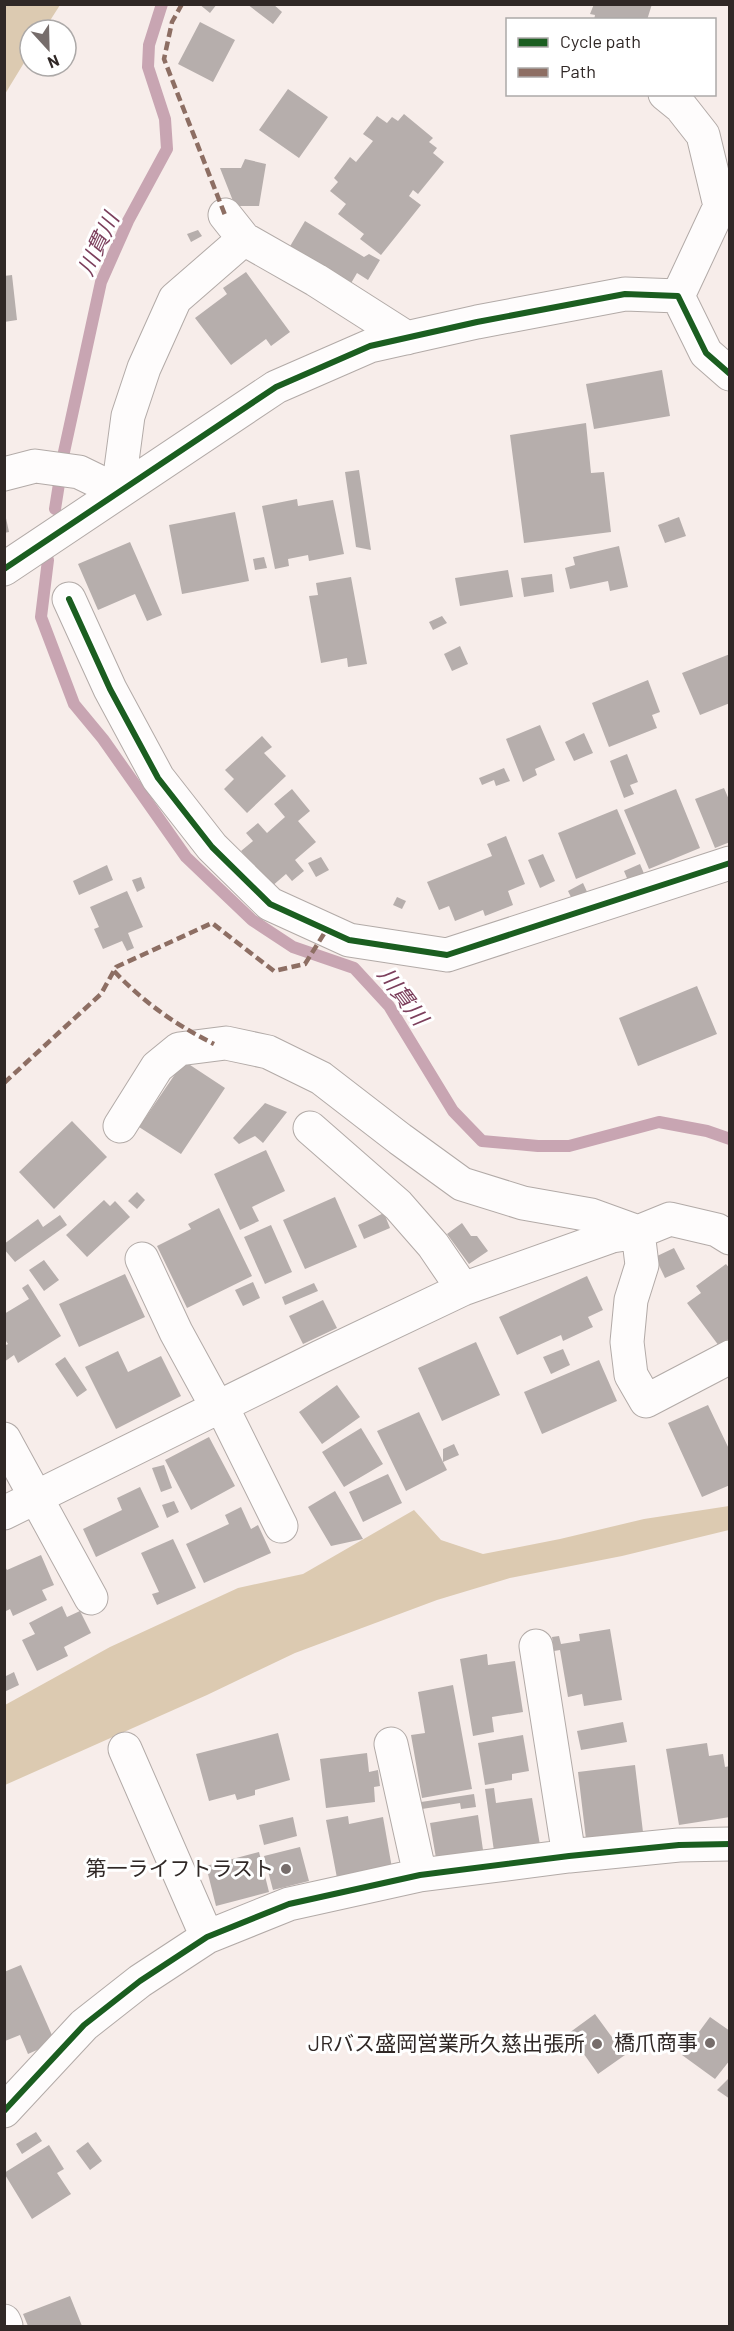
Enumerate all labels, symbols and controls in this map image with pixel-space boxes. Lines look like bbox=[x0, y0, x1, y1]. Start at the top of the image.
north arrow bbox=[18, 18, 78, 78]
legend bbox=[506, 18, 716, 96]
text: Cycle path bbox=[560, 30, 641, 52]
text: N bbox=[45, 52, 62, 73]
text: Path bbox=[560, 60, 596, 82]
water label: 川貫川 bbox=[71, 206, 124, 279]
water label: 川貫川 bbox=[374, 961, 435, 1031]
place label: 第一ライフトラスト bbox=[85, 1855, 274, 1880]
marker: 第一ライフトラスト bbox=[279, 1862, 293, 1876]
place label: 橋爪商事 bbox=[614, 2029, 698, 2054]
place label: JRバス盛岡営業所久慈出張所 bbox=[308, 2030, 585, 2055]
marker: 橋爪商事 bbox=[703, 2036, 717, 2050]
marker: JRバス盛岡営業所久慈出張所 bbox=[590, 2037, 604, 2051]

